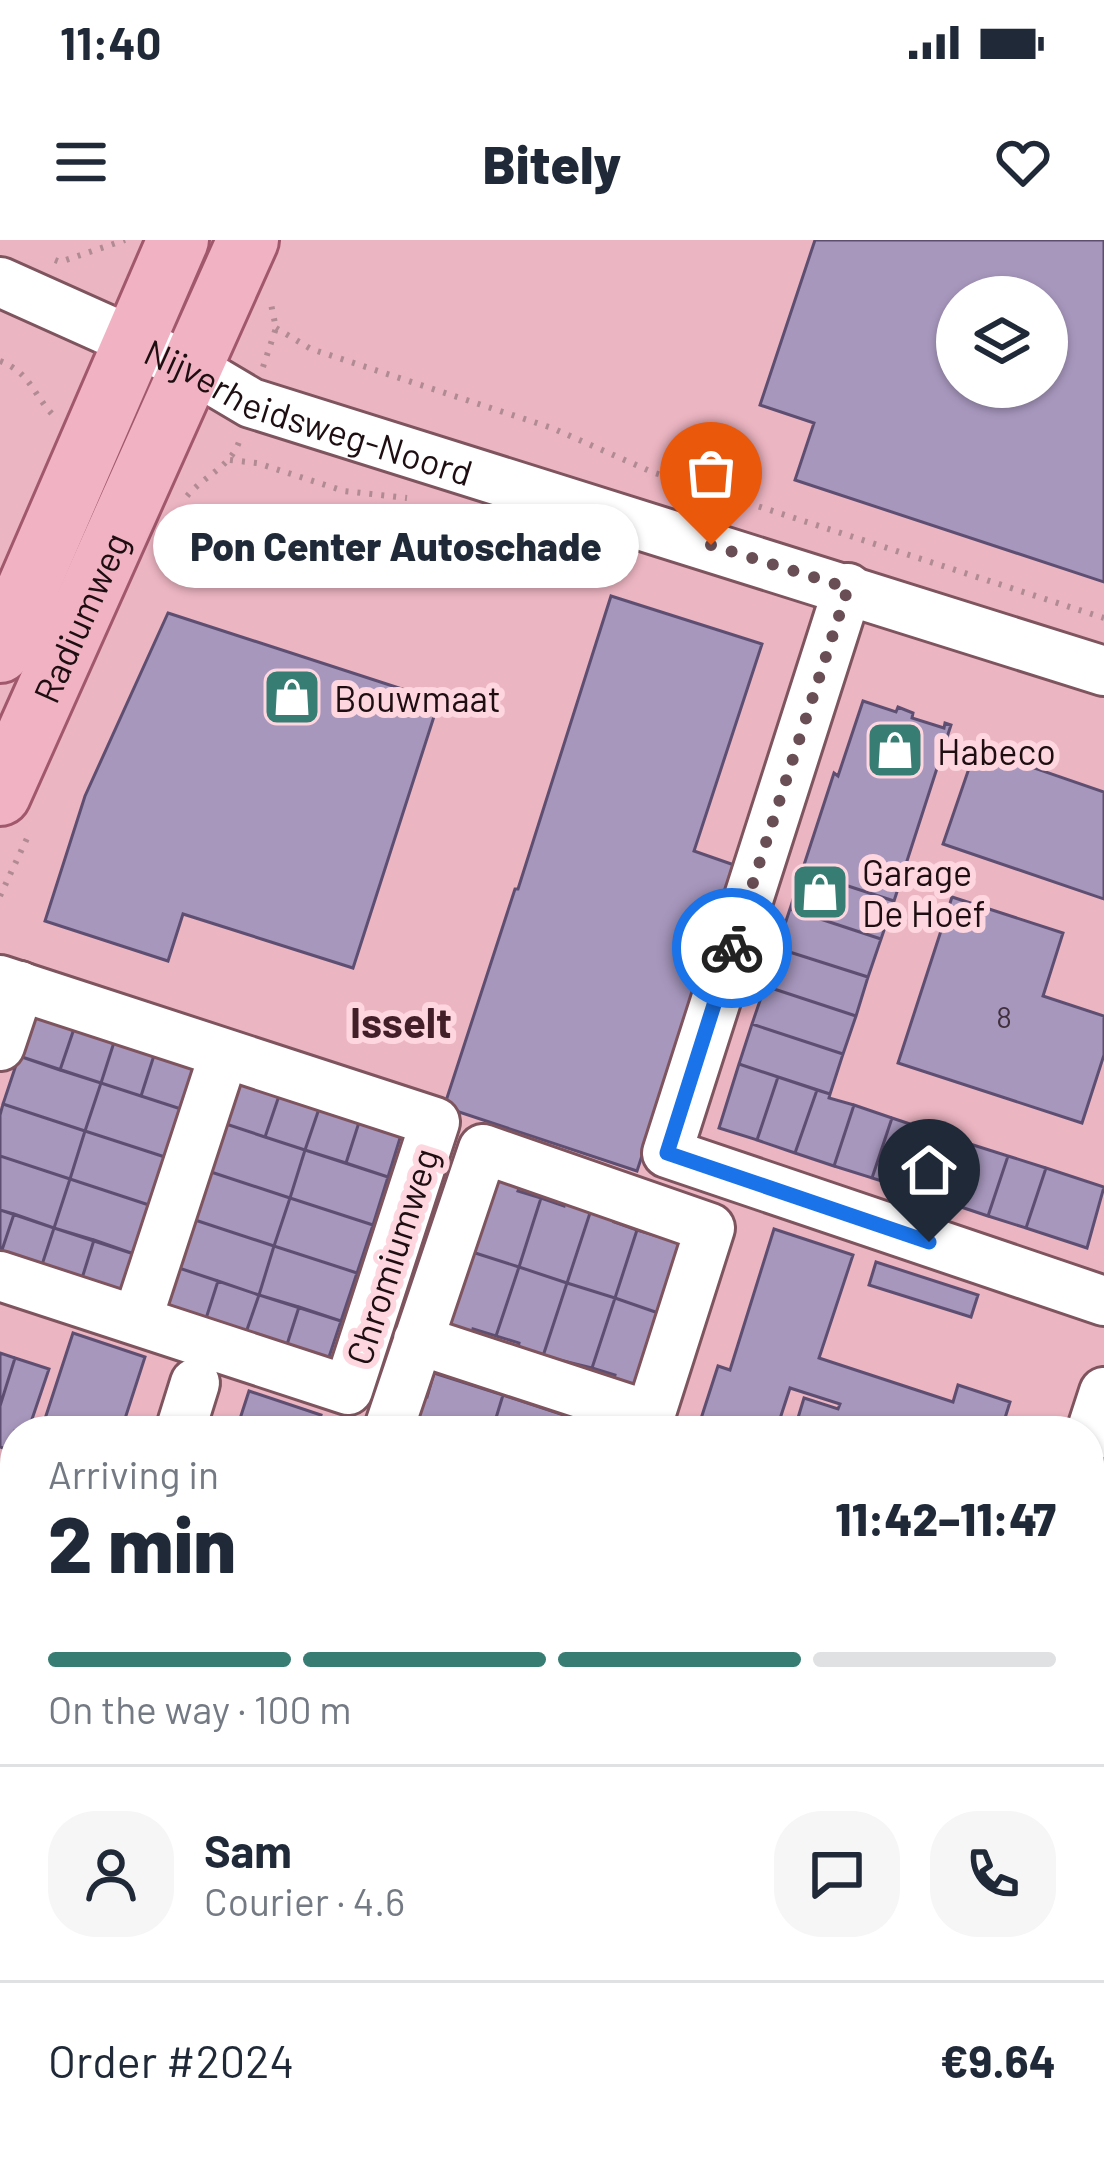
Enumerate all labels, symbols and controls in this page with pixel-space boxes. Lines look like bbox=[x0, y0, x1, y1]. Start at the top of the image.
text: 11:40 bbox=[60, 15, 161, 69]
icon: menu bbox=[48, 129, 114, 195]
icon: heart bbox=[990, 129, 1056, 195]
text: Bitely bbox=[483, 130, 621, 195]
map controls bbox=[936, 276, 1068, 408]
button: layers bbox=[936, 276, 1068, 408]
street label: Nijverheidsweg-Noord bbox=[139, 328, 478, 493]
pin bbox=[660, 422, 762, 545]
icon: bag bbox=[678, 440, 744, 506]
callout: Pon Center Autoschade bbox=[153, 503, 639, 587]
text: Pon Center Autoschade bbox=[190, 522, 602, 569]
street label: Radiumweg bbox=[23, 525, 136, 709]
shop icon: Bouwmaat bbox=[261, 666, 323, 728]
place label: Bouwmaat bbox=[334, 676, 501, 719]
shop icon: Habeco bbox=[864, 719, 926, 781]
place label: Habeco bbox=[937, 729, 1056, 772]
place label: Garage De Hoef bbox=[862, 850, 986, 934]
shop icon: Garage De Hoef bbox=[789, 861, 851, 923]
courier bbox=[672, 888, 792, 1008]
icon: bike bbox=[699, 915, 765, 981]
district label: Isselt bbox=[350, 996, 452, 1046]
house number: 8 bbox=[996, 998, 1012, 1034]
pin bbox=[878, 1119, 980, 1242]
icon: home bbox=[896, 1137, 962, 1203]
street label: Chromiumweg bbox=[336, 1142, 446, 1370]
text: Arriving in bbox=[48, 1450, 219, 1497]
text: 11:42–11:47 bbox=[835, 1491, 1056, 1545]
text: 2 min bbox=[48, 1495, 236, 1589]
text: On the way · 100 m bbox=[48, 1685, 352, 1732]
button: person bbox=[48, 1811, 174, 1937]
button: chat bbox=[774, 1811, 900, 1937]
button: phone bbox=[930, 1811, 1056, 1937]
text: Sam bbox=[204, 1823, 292, 1877]
text: Courier · 4.6 bbox=[204, 1877, 405, 1924]
text: Order #2024 bbox=[48, 2033, 294, 2087]
text: €9.64 bbox=[940, 2033, 1056, 2087]

